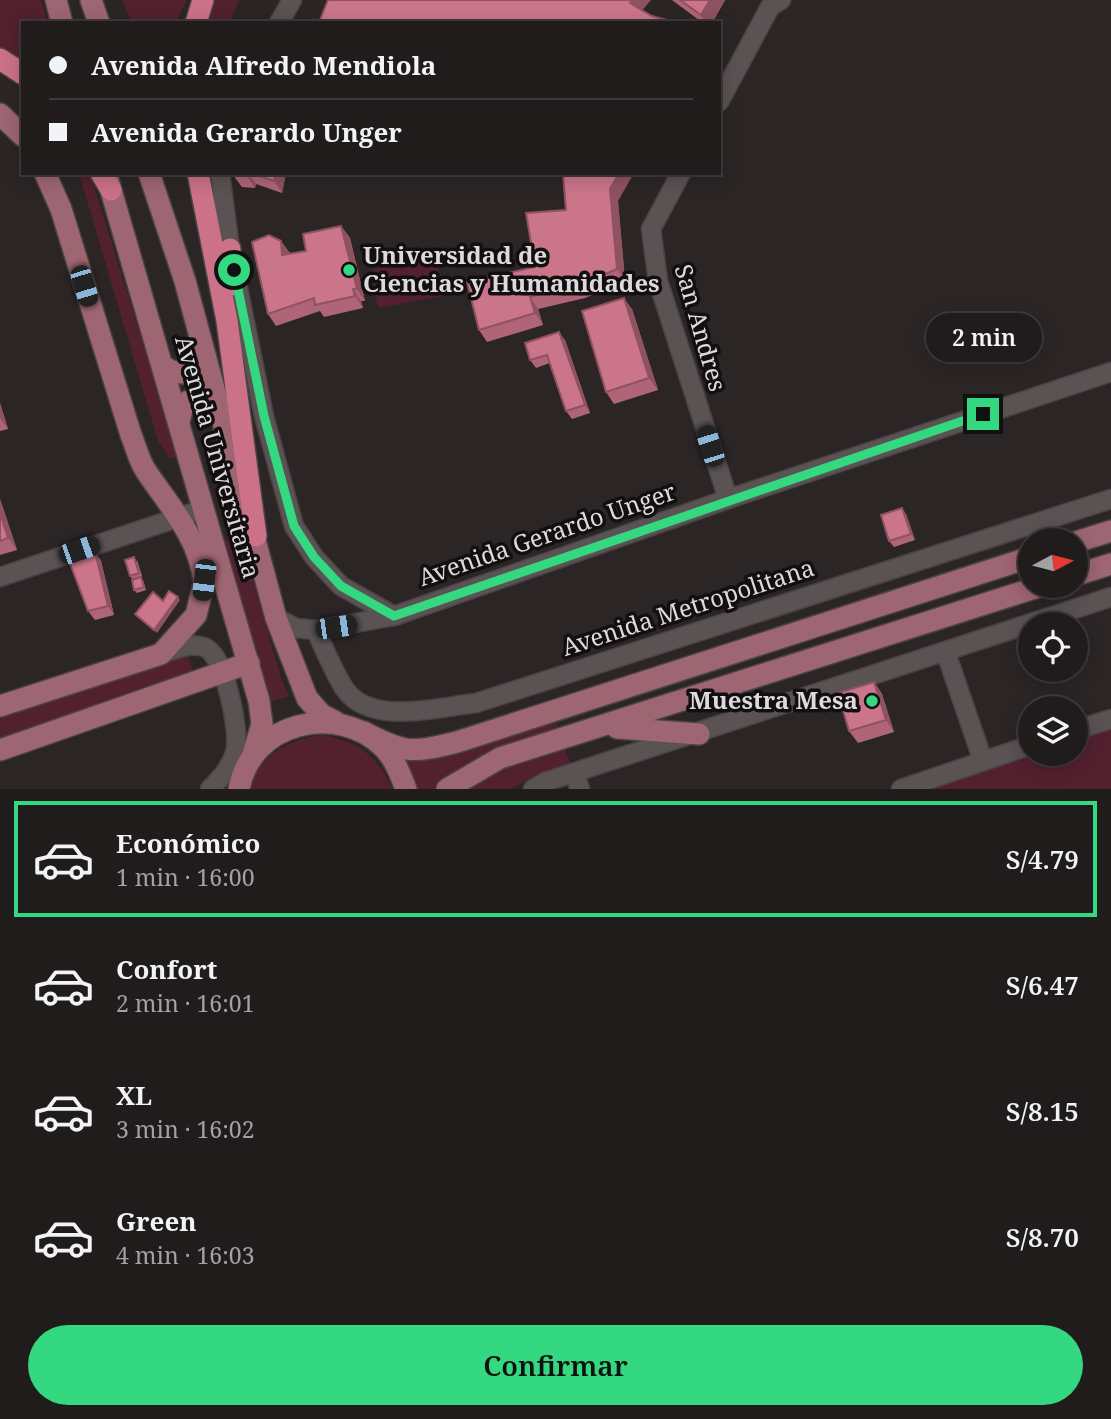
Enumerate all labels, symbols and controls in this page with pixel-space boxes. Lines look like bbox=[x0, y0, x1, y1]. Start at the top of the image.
text: Avenida Alfredo Mendiola bbox=[91, 47, 436, 83]
text: Avenida Gerardo Unger bbox=[91, 114, 402, 150]
place label: Universidad de Ciencias y Humanidades bbox=[363, 238, 660, 299]
route start bbox=[218, 254, 250, 286]
street label: San Andres bbox=[668, 260, 735, 395]
marker: Universidad de Ciencias y Humanidades bbox=[341, 262, 357, 278]
car bbox=[68, 263, 101, 309]
callout: 2 min bbox=[925, 312, 1041, 362]
text: 2 min bbox=[952, 321, 1016, 353]
street label: Avenida Universitaria bbox=[168, 331, 269, 582]
route end bbox=[967, 398, 999, 430]
car bbox=[694, 423, 727, 469]
street label: Avenida Gerardo Unger bbox=[413, 474, 680, 593]
north arrow bbox=[1018, 528, 1088, 598]
map controls bbox=[1018, 528, 1088, 766]
car bbox=[56, 533, 103, 567]
street label: Avenida Metropolitana bbox=[557, 550, 818, 663]
car bbox=[192, 558, 217, 602]
button: locate bbox=[1018, 612, 1088, 682]
car bbox=[314, 614, 359, 640]
place label: Muestra Mesa bbox=[689, 683, 858, 716]
marker: Muestra Mesa bbox=[864, 693, 880, 709]
button: layers bbox=[1018, 696, 1088, 766]
text: Económico bbox=[116, 825, 260, 861]
icon: car bbox=[32, 828, 95, 891]
text: S/4.79 bbox=[1006, 841, 1079, 877]
text: 1 min · 16:00 bbox=[116, 861, 254, 893]
text: Confort bbox=[116, 951, 217, 987]
icon: car bbox=[32, 954, 95, 1017]
text: S/6.47 bbox=[1006, 967, 1079, 1003]
text: 2 min · 16:01 bbox=[116, 987, 254, 1019]
text: XL bbox=[116, 1077, 152, 1113]
icon: car bbox=[32, 1080, 95, 1143]
text: S/8.15 bbox=[1006, 1093, 1079, 1129]
text: 3 min · 16:02 bbox=[116, 1113, 254, 1145]
text: Green bbox=[116, 1203, 197, 1239]
icon: car bbox=[32, 1206, 95, 1269]
text: S/8.70 bbox=[1006, 1219, 1079, 1255]
text: 4 min · 16:03 bbox=[116, 1239, 254, 1271]
button: Confirmar bbox=[28, 1325, 1083, 1405]

